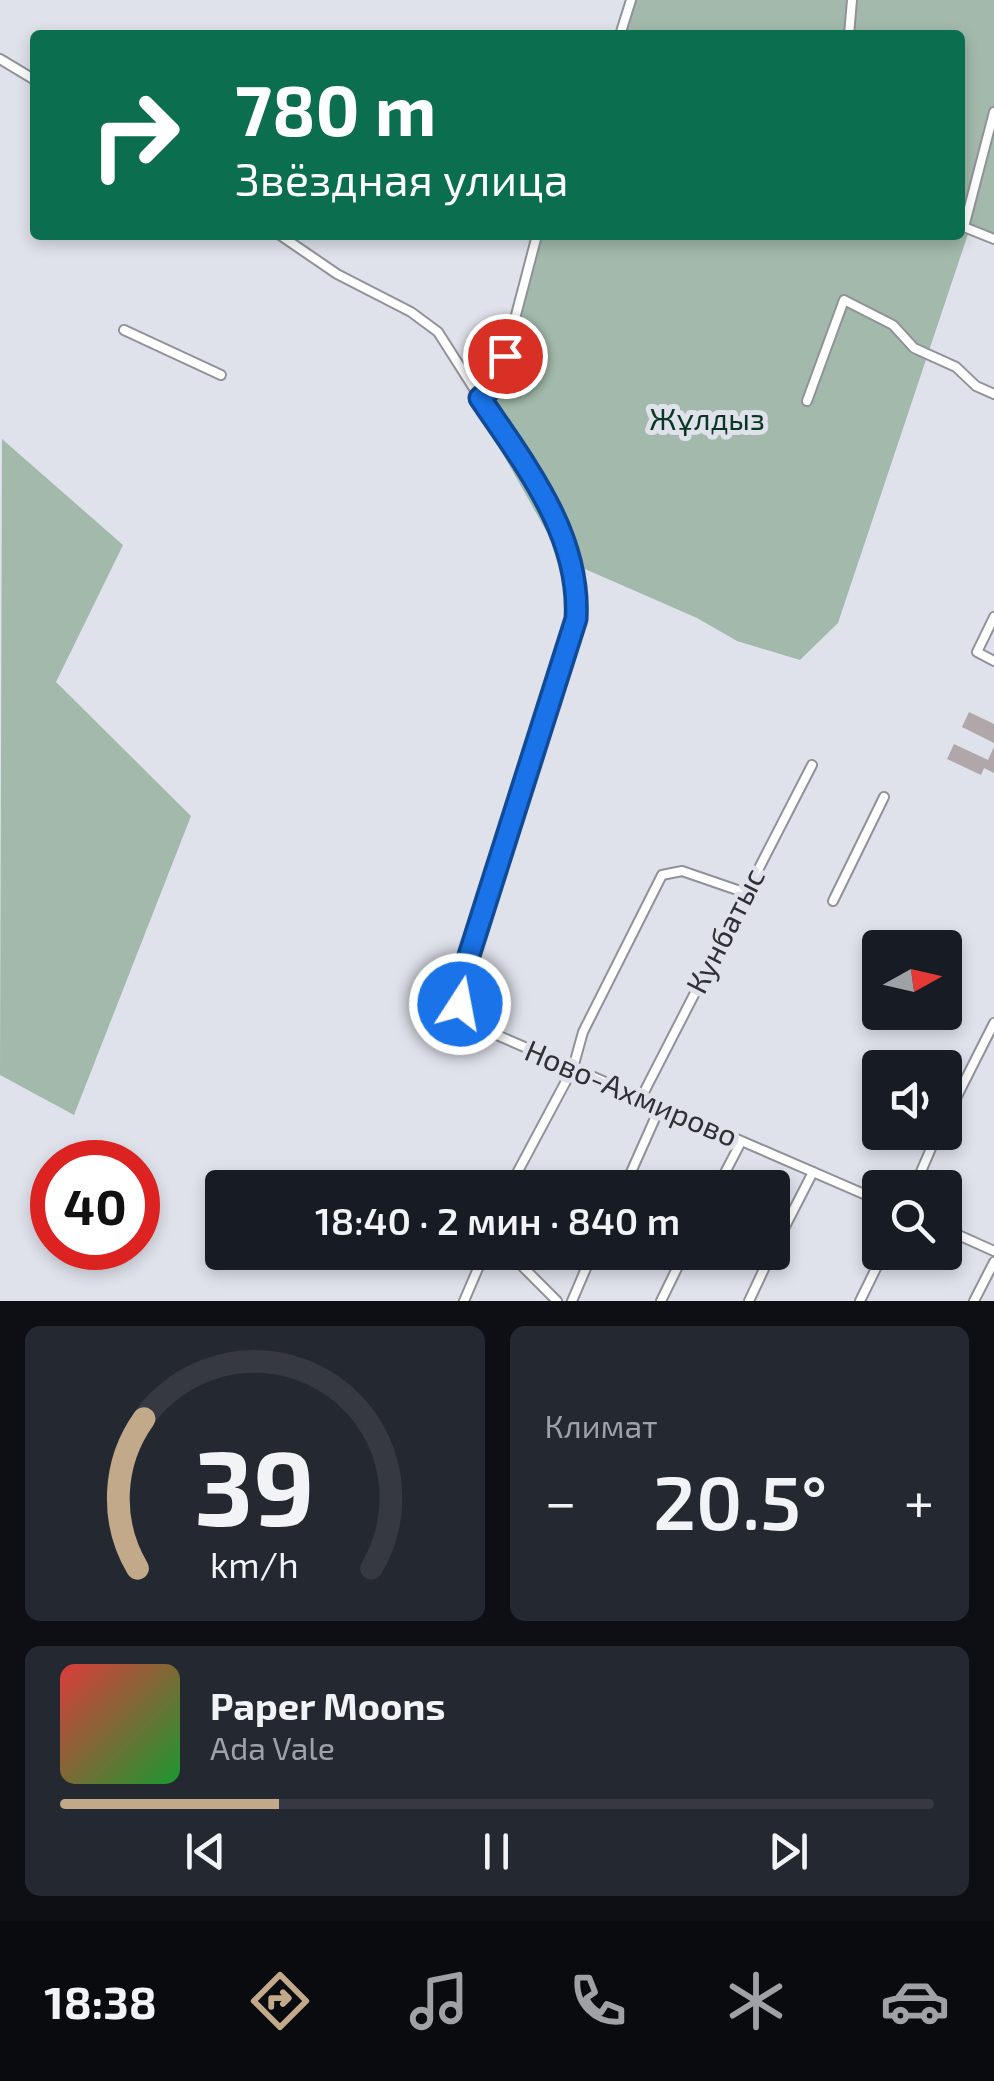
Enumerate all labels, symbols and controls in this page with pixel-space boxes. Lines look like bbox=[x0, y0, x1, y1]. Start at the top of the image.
text: 780 m bbox=[235, 66, 437, 150]
icon: right bbox=[70, 70, 200, 200]
text: Звёздная улица bbox=[235, 151, 569, 205]
pin bbox=[463, 314, 548, 399]
icon: arrive bbox=[478, 329, 533, 384]
park label: Жұлдыз bbox=[649, 400, 765, 436]
street label: Кунбатыс bbox=[677, 861, 772, 999]
north arrow bbox=[862, 930, 962, 1030]
map controls bbox=[862, 930, 962, 1270]
position arrow bbox=[408, 952, 512, 1056]
street label: Ново-Ахмирово bbox=[520, 1031, 743, 1153]
button: sound bbox=[862, 1050, 962, 1150]
speed limit sign: 40 bbox=[30, 1140, 160, 1270]
button: search bbox=[862, 1170, 962, 1270]
text: 18:40 · 2 мин · 840 m bbox=[315, 1197, 680, 1243]
text: Климат bbox=[545, 1406, 658, 1444]
text: 39 bbox=[195, 1422, 315, 1547]
text: 20.5° bbox=[653, 1455, 827, 1545]
text: − bbox=[545, 1467, 577, 1533]
text: + bbox=[904, 1467, 934, 1533]
text: km/h bbox=[210, 1542, 299, 1585]
text: Paper Moons bbox=[210, 1682, 446, 1728]
text: Ada Vale bbox=[210, 1728, 335, 1766]
icon: previous bbox=[178, 1824, 233, 1879]
icon: pause bbox=[469, 1824, 524, 1879]
icon: next bbox=[761, 1824, 816, 1879]
icon: directions bbox=[245, 1966, 315, 2036]
icon: music bbox=[404, 1966, 474, 2036]
icon: phone bbox=[563, 1966, 633, 2036]
icon: climate bbox=[721, 1966, 791, 2036]
icon: car bbox=[880, 1966, 950, 2036]
text: 18:38 bbox=[44, 1974, 157, 2028]

